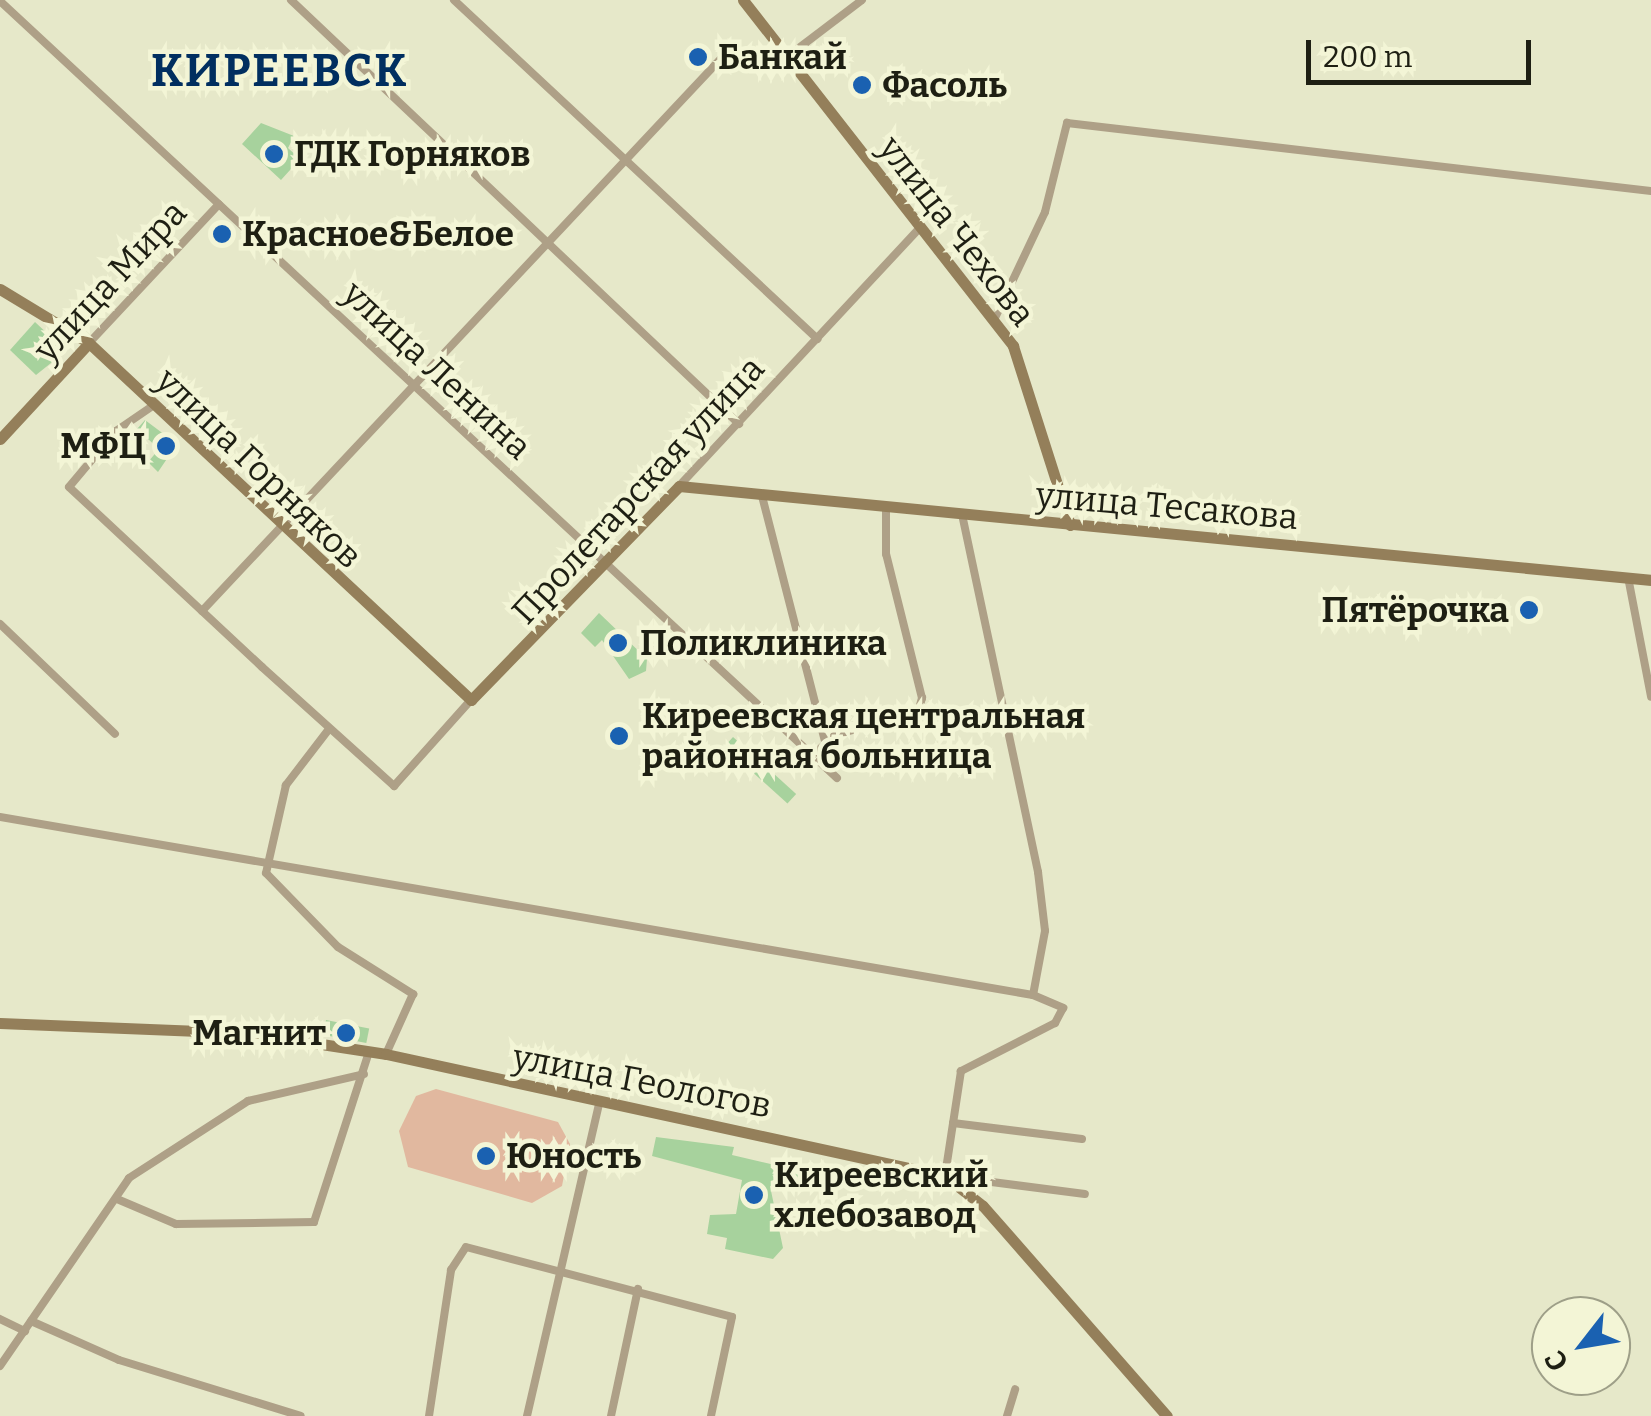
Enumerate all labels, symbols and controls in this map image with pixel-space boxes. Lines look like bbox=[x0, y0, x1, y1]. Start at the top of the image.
scale bar bbox=[1311, 20, 1536, 82]
place label: Банкай bbox=[718, 36, 847, 78]
text: 200 m bbox=[1323, 39, 1412, 75]
district label: КИРЕЕВСК bbox=[151, 45, 409, 99]
marker: Банкай bbox=[687, 46, 709, 68]
place label: Фасоль bbox=[882, 64, 1007, 106]
marker: Фасоль bbox=[851, 74, 873, 96]
street label: улица Чехова bbox=[870, 128, 1044, 334]
place label: ГДК Горняков bbox=[294, 133, 531, 175]
marker: ГДК Горняков bbox=[263, 143, 285, 165]
street label: улица Мира bbox=[25, 192, 195, 370]
place label: Красное&Белое bbox=[242, 213, 514, 255]
marker: Красное&Белое bbox=[211, 223, 233, 245]
street label: улица Ленина bbox=[334, 272, 540, 468]
street label: Пролетарская улица bbox=[503, 348, 773, 632]
street label: улица Горняков bbox=[147, 359, 371, 577]
place label: МФЦ bbox=[60, 425, 146, 467]
marker: МФЦ bbox=[155, 435, 177, 457]
street label: улица Тесакова bbox=[1034, 474, 1300, 538]
place label: Пятёрочка bbox=[1322, 589, 1509, 631]
marker: Пятёрочка bbox=[1518, 599, 1540, 621]
place label: Поликлиника bbox=[640, 622, 887, 664]
marker: Поликлиника bbox=[605, 630, 631, 656]
place label: Киреевская центральная районная больница bbox=[642, 695, 1085, 777]
marker: Киреевская центральная районная больница bbox=[606, 723, 632, 749]
place label: Магнит bbox=[193, 1012, 326, 1054]
marker: Магнит bbox=[335, 1022, 357, 1044]
street label: улица Геологов bbox=[509, 1035, 775, 1127]
place label: Юность bbox=[506, 1135, 641, 1177]
marker: Юность bbox=[475, 1145, 497, 1167]
place label: Киреевский хлебозавод bbox=[774, 1154, 988, 1236]
marker: Киреевский хлебозавод bbox=[743, 1184, 765, 1206]
north arrow bbox=[1531, 1296, 1631, 1396]
text: С bbox=[1538, 1345, 1575, 1377]

